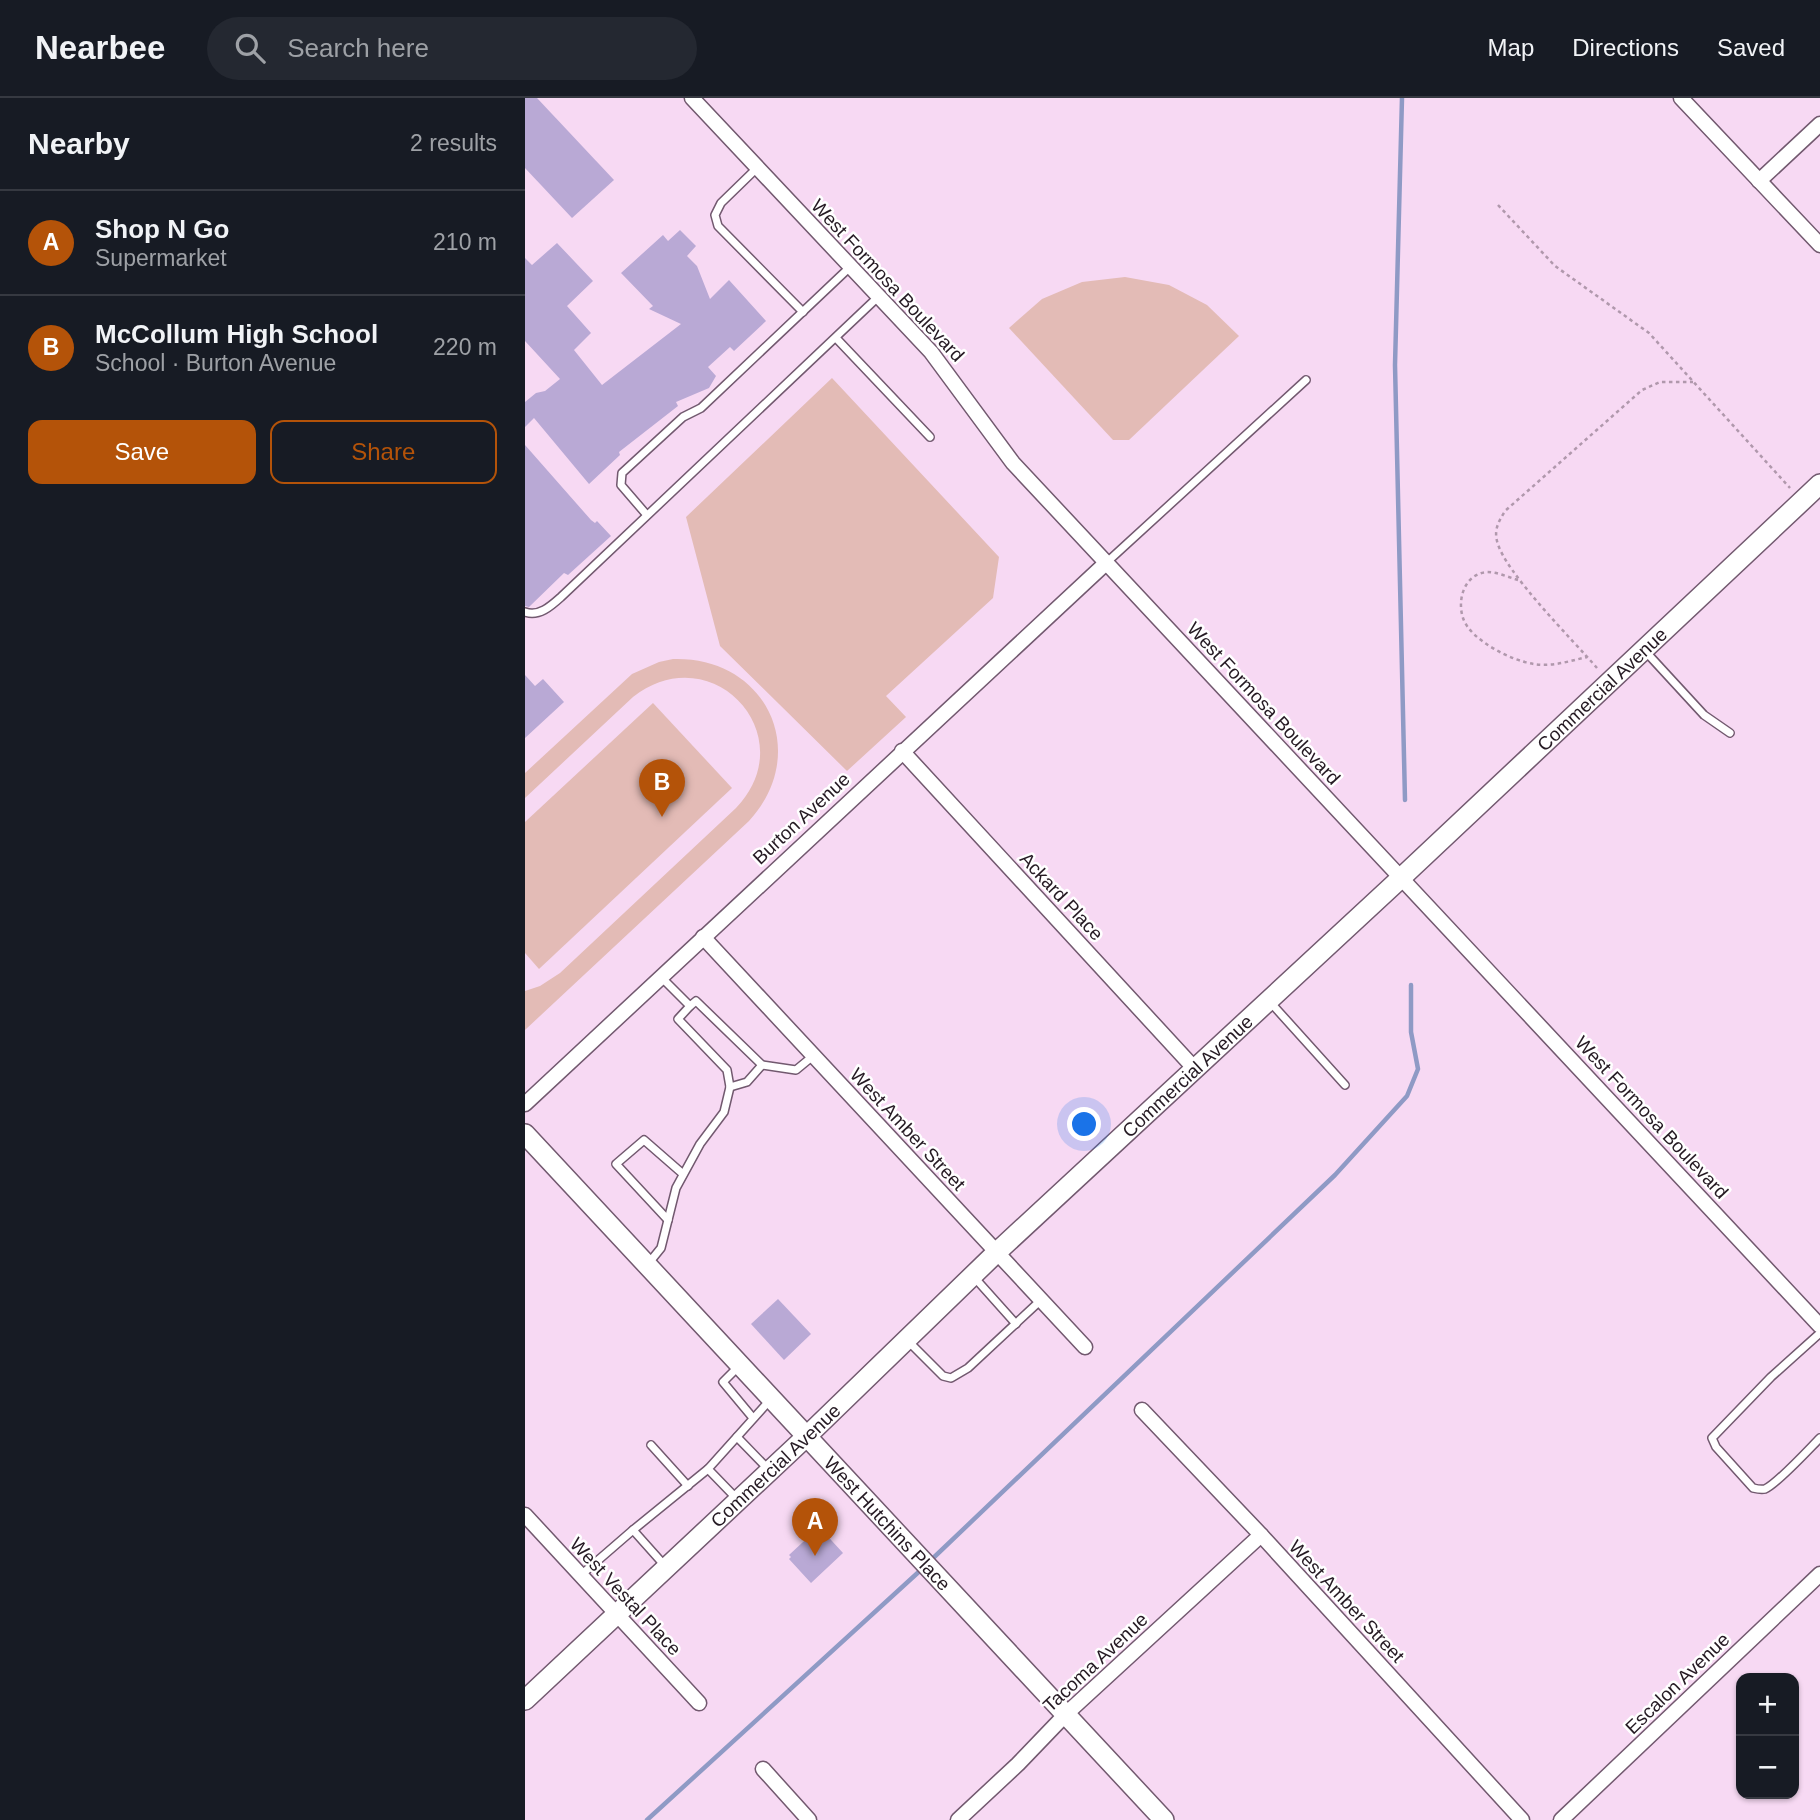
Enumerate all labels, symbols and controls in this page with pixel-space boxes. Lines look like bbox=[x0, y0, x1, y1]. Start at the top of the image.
search box bbox=[207, 17, 697, 80]
text: Nearbee bbox=[35, 29, 165, 66]
icon: search bbox=[231, 29, 269, 67]
text: Search here bbox=[287, 33, 429, 63]
text: Map bbox=[1488, 34, 1534, 61]
text: Directions bbox=[1572, 34, 1679, 61]
text: Saved bbox=[1717, 34, 1785, 61]
text: Nearby bbox=[28, 127, 130, 160]
text: 2 results bbox=[410, 130, 497, 156]
street label: West Formosa Boulevard bbox=[807, 195, 968, 366]
text: Shop N Go bbox=[95, 214, 229, 244]
text: A bbox=[43, 229, 59, 255]
text: 210 m bbox=[433, 229, 497, 255]
text: Supermarket bbox=[95, 245, 227, 271]
text: McCollum High School bbox=[95, 319, 378, 349]
text: B bbox=[43, 334, 59, 360]
text: 220 m bbox=[433, 334, 497, 360]
text: School · Burton Avenue bbox=[95, 350, 336, 376]
button: Save bbox=[28, 420, 256, 484]
button: Share bbox=[270, 420, 497, 484]
street label: West Formosa Boulevard bbox=[1183, 618, 1344, 789]
street label: Commercial Avenue bbox=[1533, 624, 1671, 755]
pin: B bbox=[639, 759, 685, 817]
street label: Burton Avenue bbox=[749, 768, 854, 868]
street label: Ackard Place bbox=[1016, 848, 1107, 944]
street label: Commercial Avenue bbox=[1118, 1011, 1257, 1142]
street label: West Formosa Boulevard bbox=[1571, 1032, 1732, 1203]
street label: West Amber Street bbox=[846, 1064, 970, 1195]
your location bbox=[1067, 1107, 1101, 1141]
street label: Commercial Avenue bbox=[705, 1399, 845, 1533]
street label: West Hutchins Place bbox=[820, 1452, 955, 1595]
pin: A bbox=[792, 1498, 838, 1556]
street label: West Vestal Place bbox=[566, 1533, 685, 1659]
street label: West Amber Street bbox=[1285, 1536, 1409, 1667]
street label: Tacoma Avenue bbox=[1039, 1609, 1152, 1716]
street label: Escalon Avenue bbox=[1621, 1629, 1734, 1738]
map controls bbox=[1736, 1673, 1799, 1799]
button: + bbox=[1736, 1673, 1799, 1736]
button: − bbox=[1736, 1736, 1799, 1799]

